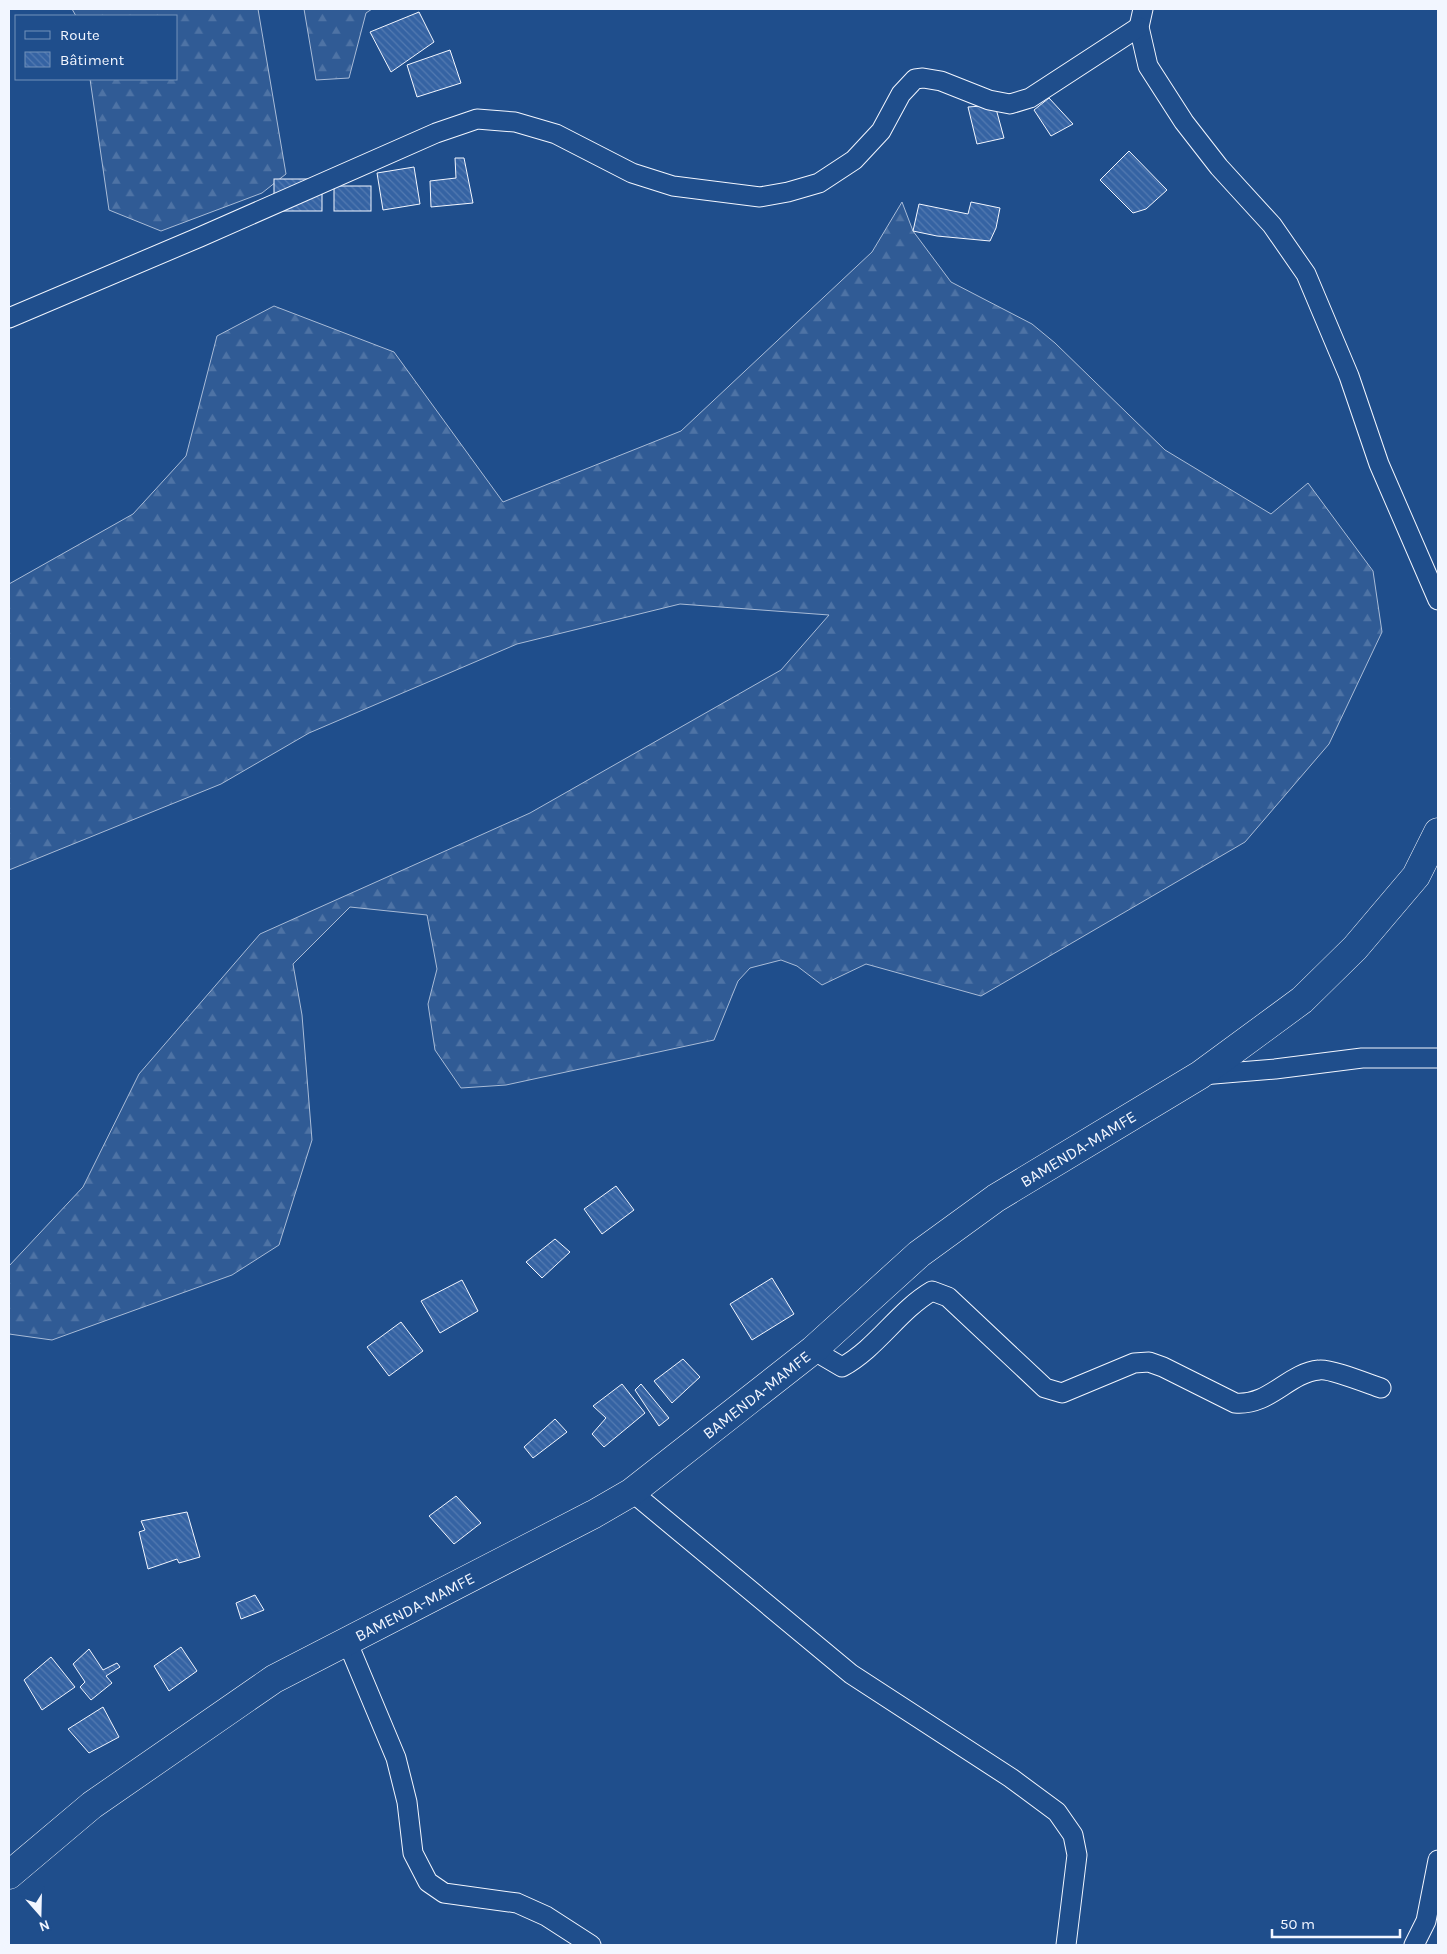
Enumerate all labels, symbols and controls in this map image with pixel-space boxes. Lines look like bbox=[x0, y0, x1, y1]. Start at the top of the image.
legend bbox=[15, 15, 178, 80]
text: Route bbox=[60, 26, 100, 44]
text: Bâtiment bbox=[60, 51, 124, 69]
street label: BAMENDA-MAMFE bbox=[1017, 1106, 1139, 1191]
street label: BAMENDA-MAMFE bbox=[699, 1346, 814, 1443]
street label: BAMENDA-MAMFE bbox=[352, 1568, 477, 1645]
north arrow bbox=[15, 1889, 65, 1939]
scale bar bbox=[1272, 1906, 1400, 1938]
text: 50 m bbox=[1280, 1915, 1315, 1933]
text: N bbox=[37, 1916, 52, 1935]

